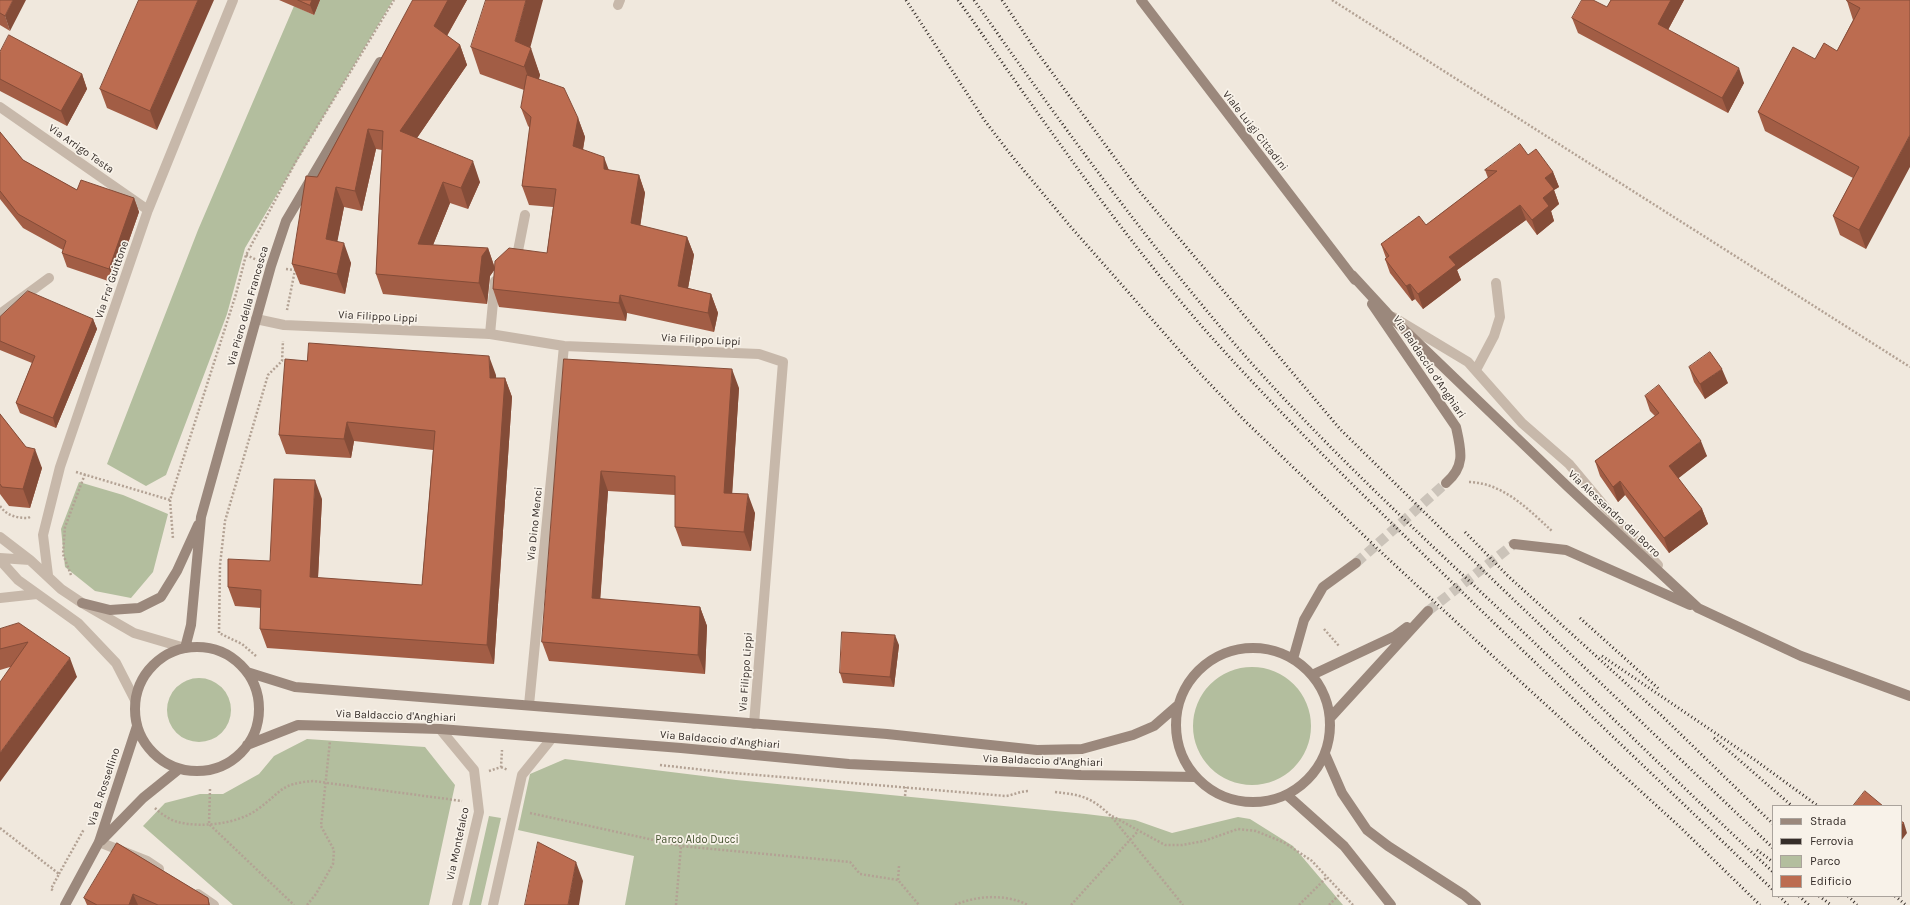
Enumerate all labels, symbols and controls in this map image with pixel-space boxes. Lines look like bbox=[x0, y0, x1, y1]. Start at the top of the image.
street label: Viale Luigi Cittadini bbox=[1220, 88, 1290, 174]
street label: Via Arrigo Testa bbox=[46, 122, 116, 176]
street label: Via Fra' Guittone bbox=[92, 239, 132, 321]
street label: Via Piero della Francesca bbox=[225, 245, 271, 367]
street label: Via Filippo Lippi bbox=[338, 308, 418, 326]
street label: Via Baldaccio d'Anghiari bbox=[1390, 313, 1468, 421]
street label: Via Filippo Lippi bbox=[661, 331, 741, 349]
street label: Via Alessandro dal Borro bbox=[1565, 468, 1663, 560]
street label: Via Dino Menci bbox=[525, 486, 545, 562]
street label: Via Filippo Lippi bbox=[737, 632, 755, 712]
street label: Via Baldaccio d'Anghiari bbox=[336, 707, 456, 725]
street label: Via Baldaccio d'Anghiari bbox=[659, 728, 781, 752]
street label: Via B. Rossellino bbox=[85, 746, 123, 828]
street label: Via Baldaccio d'Anghiari bbox=[983, 752, 1103, 770]
legend bbox=[1772, 805, 1902, 897]
street label: Via Montefalco bbox=[444, 806, 472, 882]
text: Strada bbox=[1810, 814, 1846, 828]
park label: Parco Aldo Ducci bbox=[655, 833, 739, 847]
text: Ferrovia bbox=[1810, 834, 1854, 848]
text: Parco bbox=[1810, 854, 1840, 868]
text: Edificio bbox=[1810, 874, 1851, 888]

